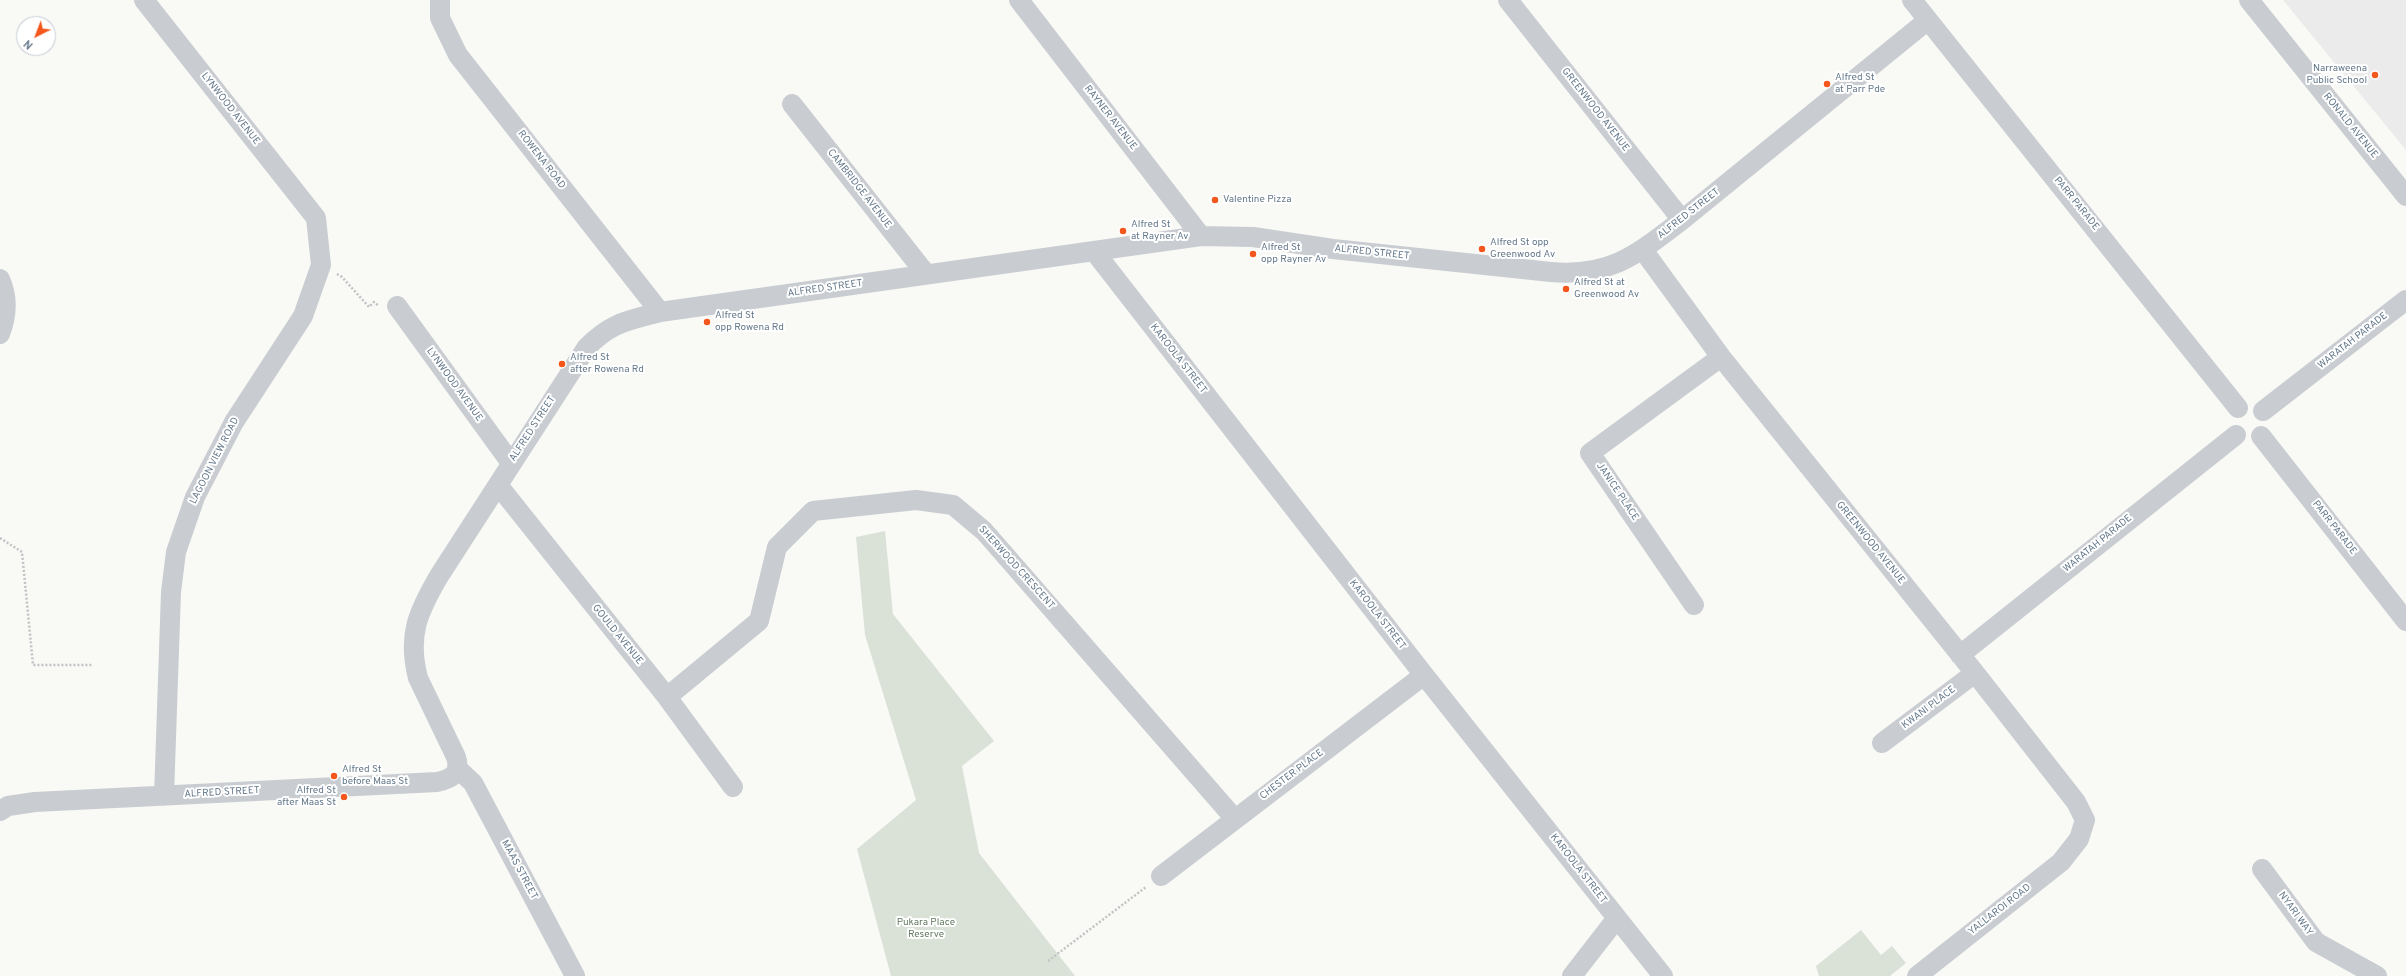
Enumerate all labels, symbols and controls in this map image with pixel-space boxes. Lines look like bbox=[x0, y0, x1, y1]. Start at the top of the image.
north arrow bbox=[16, 16, 56, 56]
text: N bbox=[21, 36, 36, 52]
place label: Narraweena Public School bbox=[2307, 63, 2367, 86]
street label: GREENWOOD AVENUE bbox=[1559, 66, 1631, 154]
marker: Narraweena Public School bbox=[2370, 70, 2380, 80]
street label: LYNWOOD AVENUE bbox=[198, 71, 262, 147]
place label: Alfred St at Parr Pde bbox=[1835, 72, 1885, 96]
marker: Alfred St at Parr Pde bbox=[1822, 79, 1832, 89]
street label: RAYNER AVENUE bbox=[1081, 83, 1139, 153]
street label: RONALD AVENUE bbox=[2320, 91, 2380, 161]
street label: ROWENA ROAD bbox=[514, 128, 568, 192]
street label: CAMBRIDGE AVENUE bbox=[824, 147, 894, 231]
street label: PARR PARADE bbox=[2051, 175, 2101, 233]
street label: ALFRED STREET bbox=[1656, 186, 1722, 242]
place label: Valentine Pizza bbox=[1223, 194, 1291, 206]
marker: Valentine Pizza bbox=[1210, 195, 1220, 205]
place label: Alfred St at Rayner Av bbox=[1131, 219, 1188, 242]
marker: Alfred St at Rayner Av bbox=[1118, 226, 1128, 236]
place label: Alfred St opp Greenwood Av bbox=[1490, 237, 1555, 260]
place label: Alfred St opp Rayner Av bbox=[1261, 242, 1326, 266]
street label: ALFRED STREET bbox=[1334, 243, 1410, 263]
marker: Alfred St opp Greenwood Av bbox=[1477, 244, 1487, 254]
marker: Alfred St opp Rayner Av bbox=[1248, 249, 1258, 259]
place label: Alfred St at Greenwood Av bbox=[1574, 277, 1639, 300]
street label: ALFRED STREET bbox=[787, 278, 863, 300]
marker: Alfred St at Greenwood Av bbox=[1561, 284, 1571, 294]
place label: Alfred St opp Rowena Rd bbox=[715, 310, 784, 334]
street label: WARATAH PARADE bbox=[2316, 310, 2390, 372]
marker: Alfred St opp Rowena Rd bbox=[702, 317, 712, 327]
street label: KAROOLA STREET bbox=[1147, 322, 1209, 396]
street label: LYNWOOD AVENUE bbox=[423, 346, 485, 424]
place label: Alfred St after Rowena Rd bbox=[570, 352, 644, 376]
marker: Alfred St after Rowena Rd bbox=[557, 359, 567, 369]
street label: ALFRED STREET bbox=[507, 394, 559, 464]
street label: LAGOON VIEW ROAD bbox=[188, 416, 242, 506]
street label: JANICE PLACE bbox=[1593, 461, 1641, 523]
street label: GREENWOOD AVENUE bbox=[1833, 499, 1907, 587]
street label: PARR PARADE bbox=[2309, 499, 2359, 557]
street label: WARATAH PARADE bbox=[2061, 513, 2135, 575]
street label: SHERWOOD CRESCENT bbox=[976, 524, 1056, 612]
street label: KAROOLA STREET bbox=[1346, 578, 1408, 652]
street label: GOULD AVENUE bbox=[589, 602, 645, 668]
street label: KWANI PLACE bbox=[1900, 684, 1958, 732]
street label: CHESTER PLACE bbox=[1258, 747, 1326, 803]
place label: Alfred St before Maas St bbox=[342, 764, 408, 788]
marker: Alfred St before Maas St bbox=[329, 771, 339, 781]
street label: ALFRED STREET bbox=[184, 785, 260, 801]
place label: Alfred St after Maas St bbox=[277, 785, 336, 808]
marker: Alfred St after Maas St bbox=[339, 792, 349, 802]
street label: KAROOLA STREET bbox=[1547, 832, 1609, 906]
street label: MAAS STREET bbox=[498, 838, 540, 902]
street label: YALLAROI ROAD bbox=[1966, 882, 2034, 938]
street label: NYARI WAY bbox=[2275, 890, 2315, 938]
park label: Pukara Place Reserve bbox=[897, 917, 955, 940]

